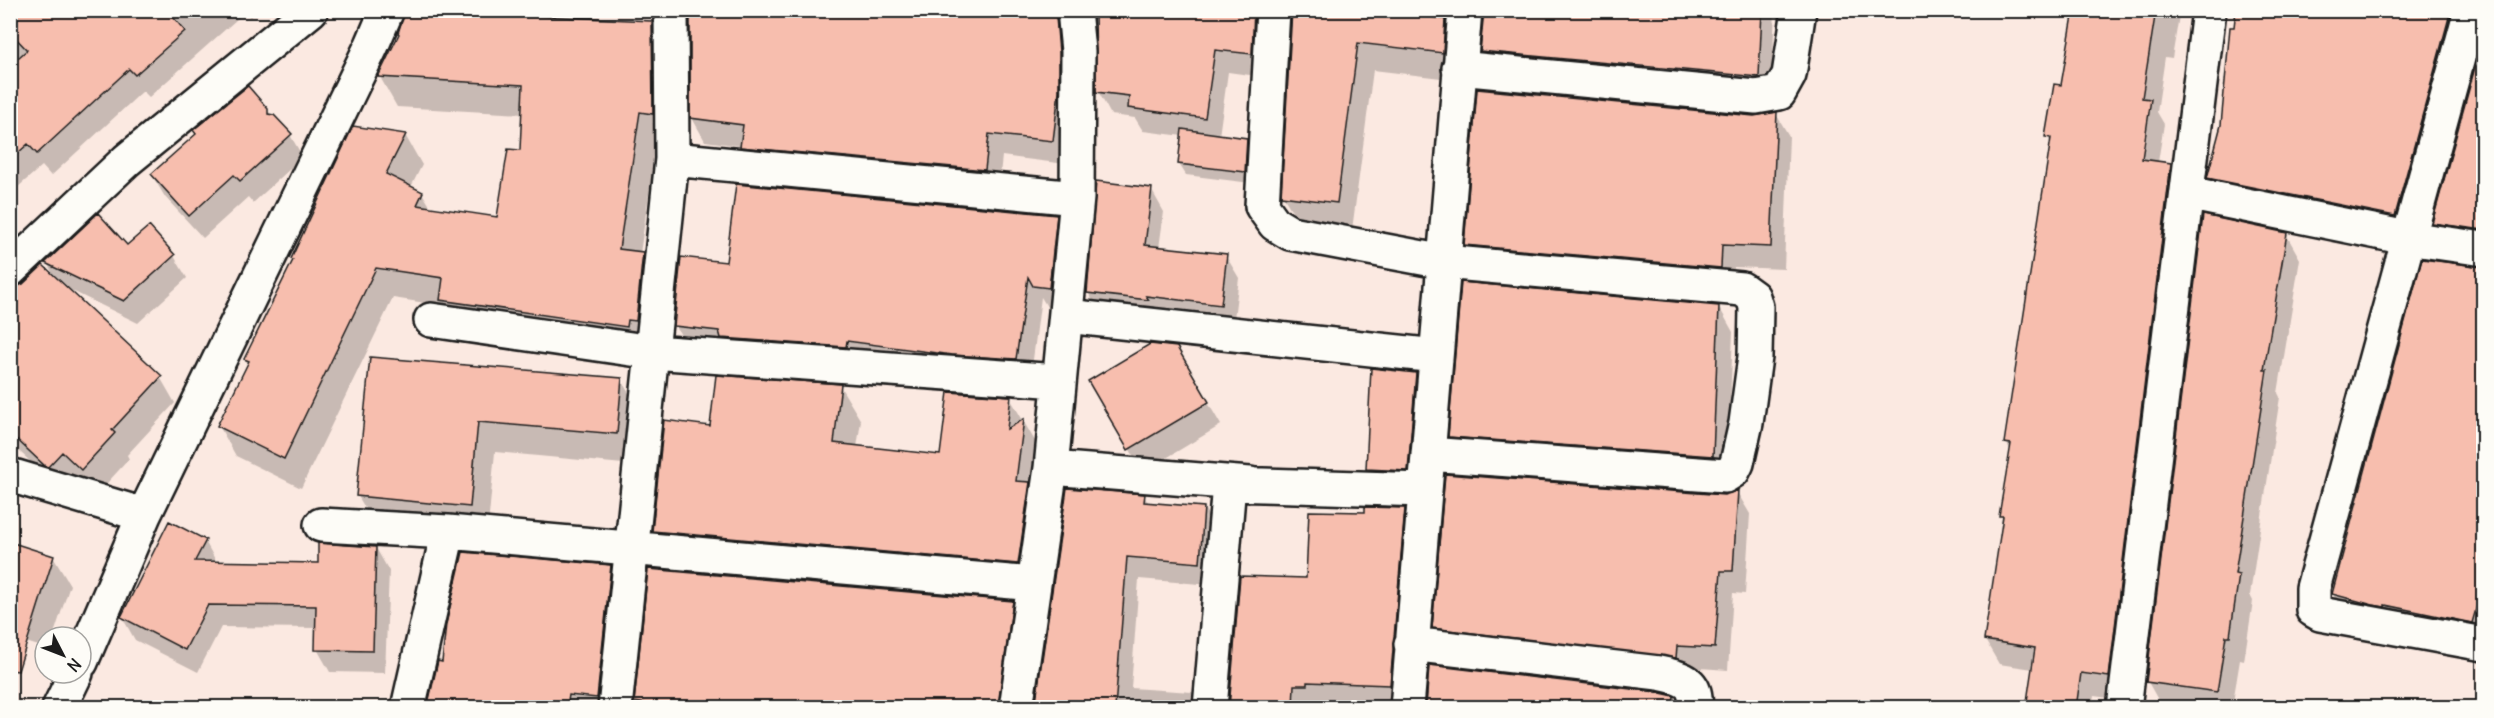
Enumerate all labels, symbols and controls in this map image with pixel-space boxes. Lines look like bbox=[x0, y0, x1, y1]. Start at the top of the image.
north arrow bbox=[33, 625, 93, 685]
text: N bbox=[63, 654, 85, 676]

